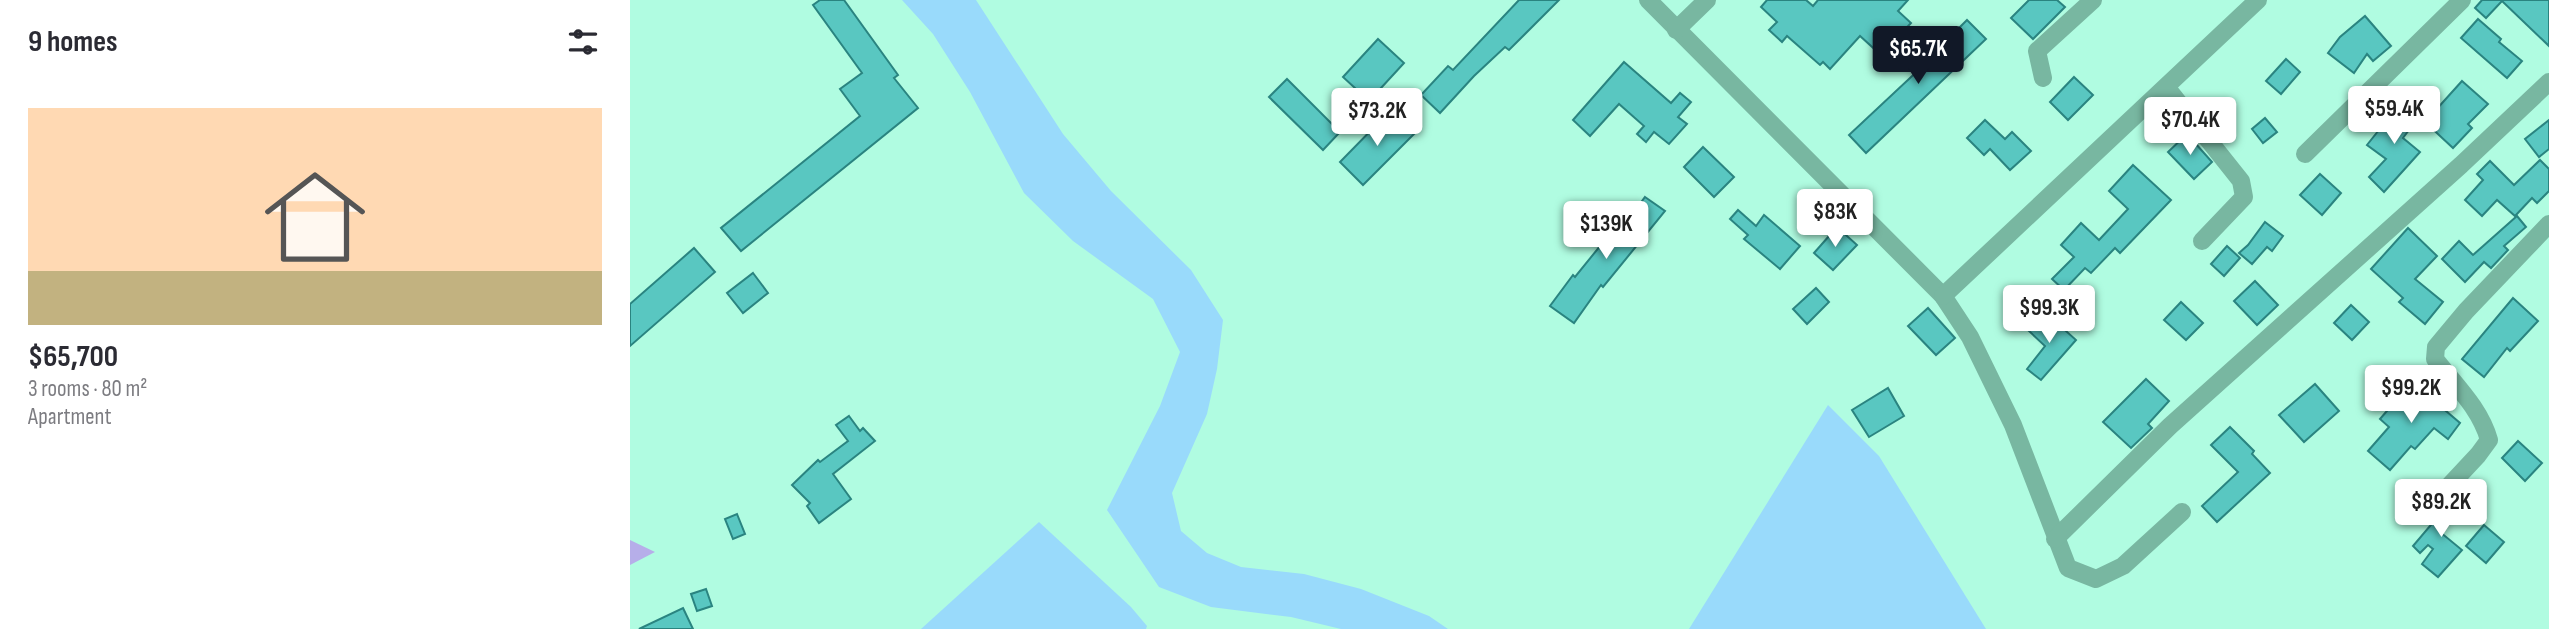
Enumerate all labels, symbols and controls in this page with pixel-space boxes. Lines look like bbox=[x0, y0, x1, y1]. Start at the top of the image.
icon: filters bbox=[564, 23, 602, 61]
text: 9 homes bbox=[28, 24, 118, 60]
pin: $65.7K bbox=[1861, 27, 1975, 86]
text: $65.7K bbox=[1889, 35, 1947, 63]
pin: $59.4K bbox=[2337, 86, 2451, 146]
pin: $73.2K bbox=[1320, 88, 1434, 148]
text: $59.4K bbox=[2364, 95, 2424, 123]
text: $73.2K bbox=[1347, 97, 1407, 125]
pin: $70.4K bbox=[2133, 97, 2247, 157]
text: $70.4K bbox=[2160, 106, 2220, 134]
icon: home bbox=[252, 154, 378, 280]
pin: $83K bbox=[1794, 190, 1876, 249]
text: $83K bbox=[1813, 198, 1857, 226]
pin: $139K bbox=[1557, 202, 1655, 261]
text: $139K bbox=[1579, 210, 1633, 238]
pin: $99.3K bbox=[1992, 286, 2106, 345]
text: $99.3K bbox=[2019, 294, 2079, 322]
text: $65,700 bbox=[28, 339, 118, 375]
pin: $99.2K bbox=[2354, 366, 2468, 425]
text: $99.2K bbox=[2381, 374, 2441, 402]
text: 3 rooms · 80 m² bbox=[28, 375, 147, 403]
text: Apartment bbox=[28, 403, 112, 431]
pin: $89.2K bbox=[2384, 480, 2498, 539]
text: $89.2K bbox=[2411, 488, 2471, 516]

